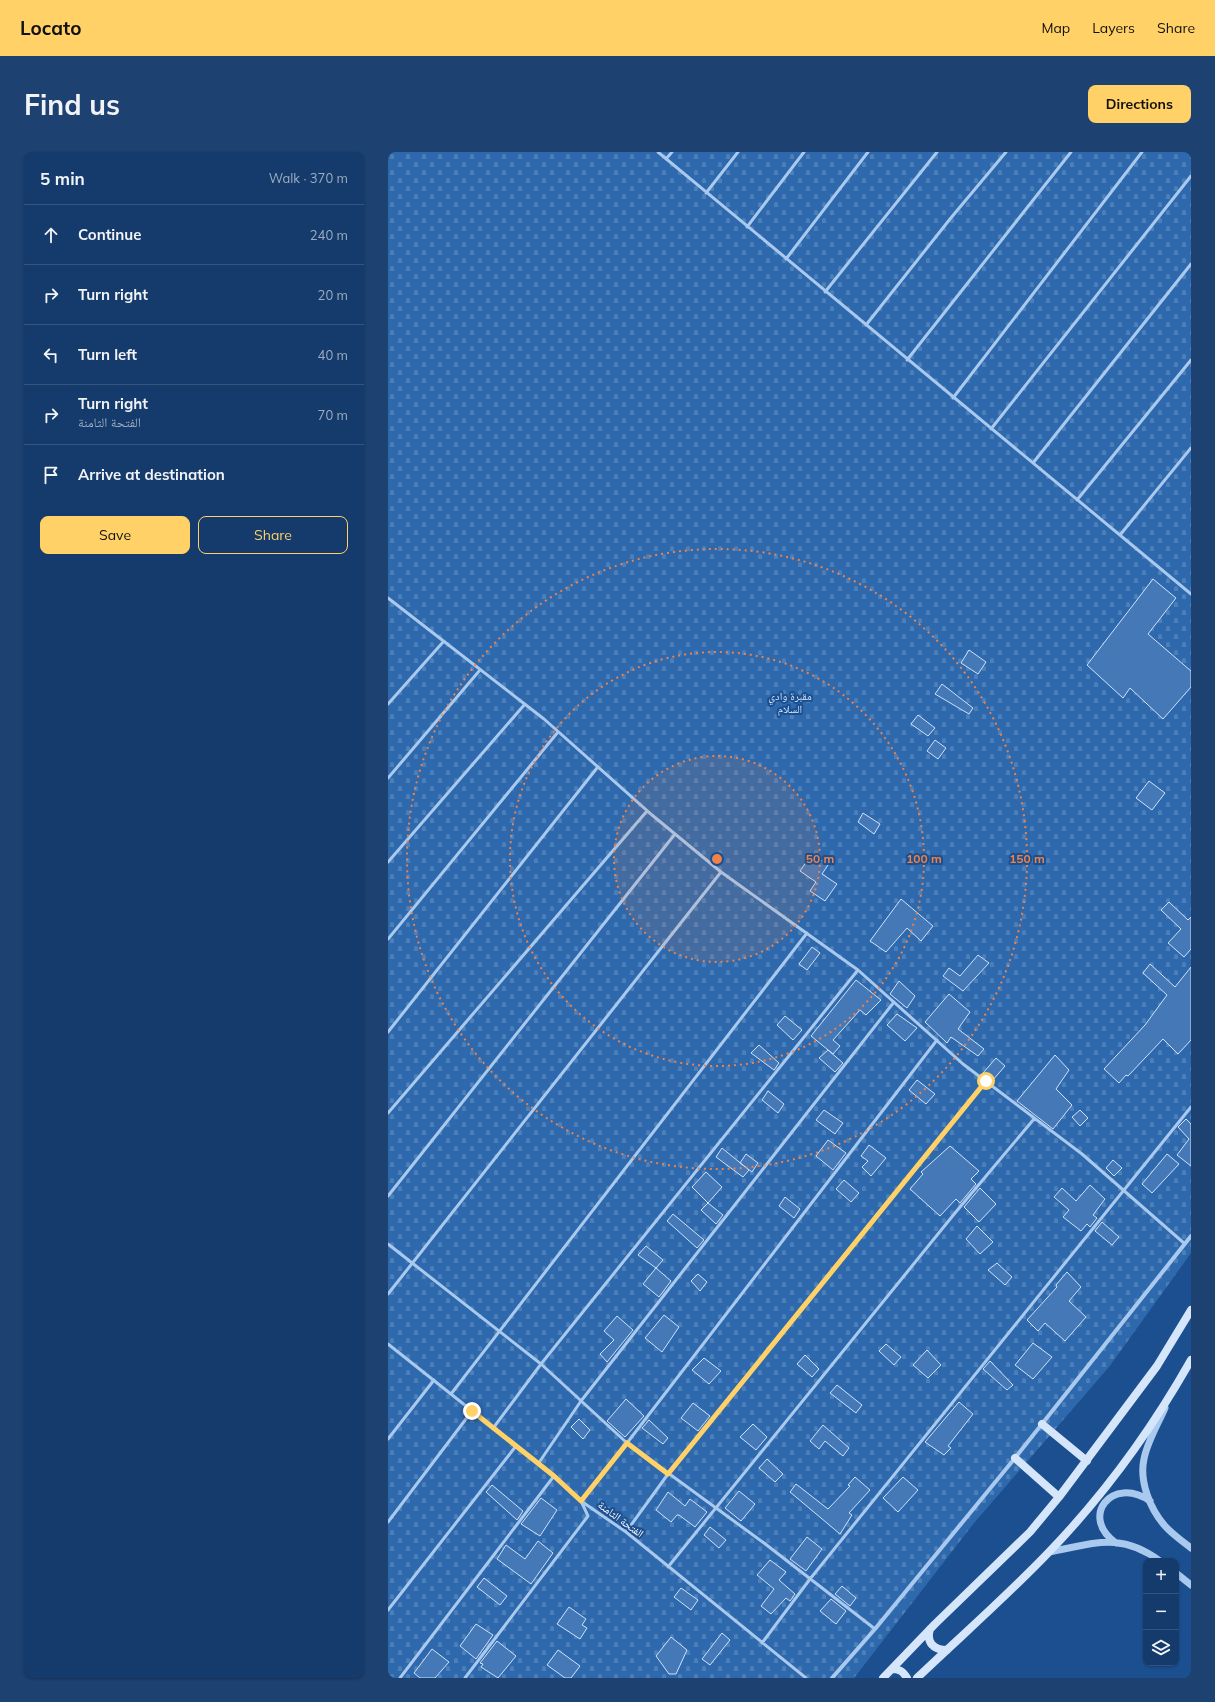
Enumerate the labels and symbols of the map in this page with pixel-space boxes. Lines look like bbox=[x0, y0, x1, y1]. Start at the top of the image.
park label: مقبرة وادي السلام bbox=[768, 689, 812, 716]
text: 50 m bbox=[806, 851, 834, 866]
text: 100 m bbox=[906, 851, 942, 866]
text: 150 m bbox=[1009, 851, 1045, 866]
centre of rings bbox=[710, 852, 724, 866]
route start bbox=[977, 1072, 995, 1090]
route end bbox=[463, 1402, 481, 1420]
street label: الفتحة الثامنة bbox=[595, 1498, 647, 1540]

